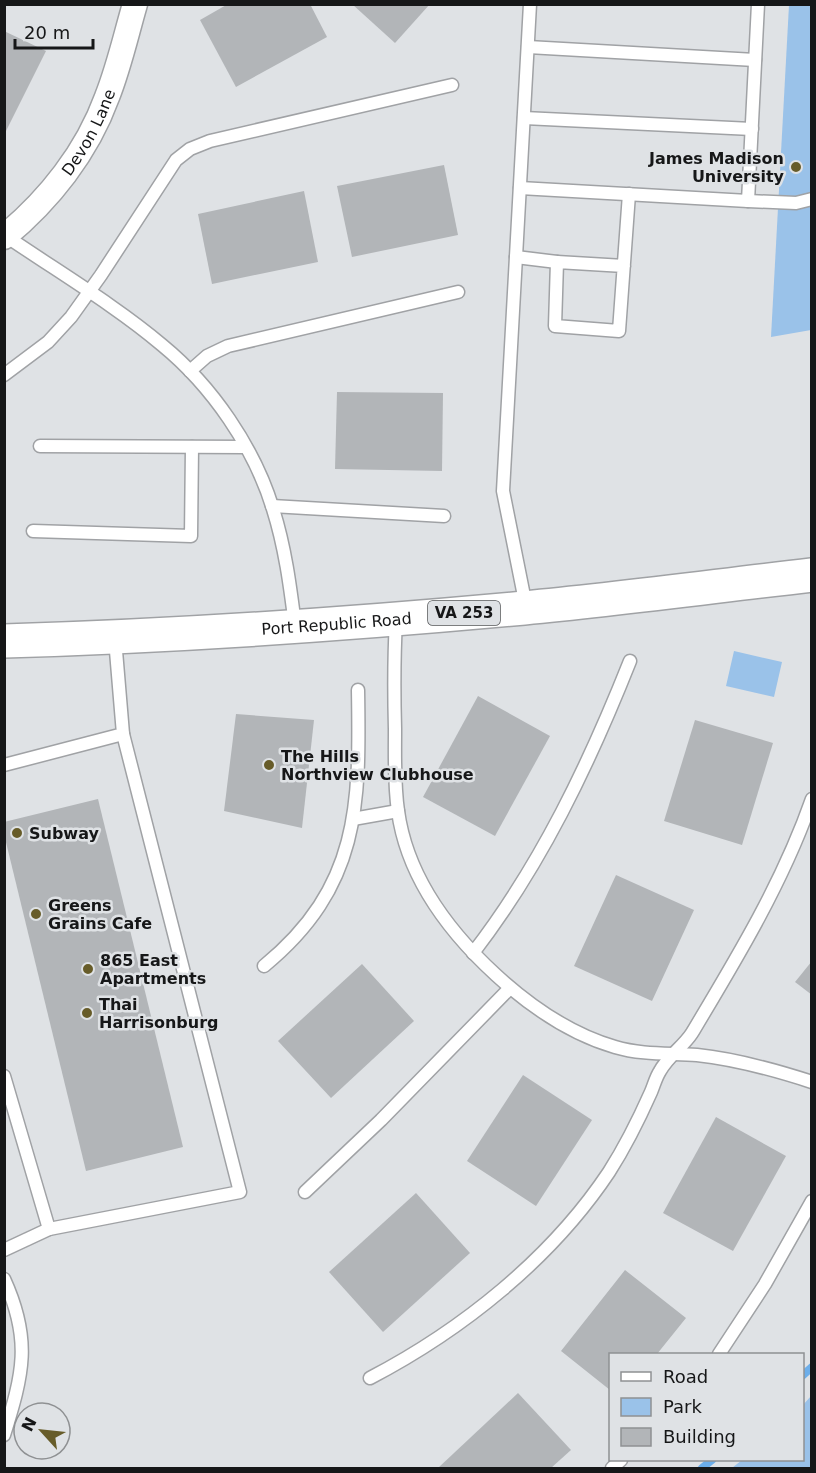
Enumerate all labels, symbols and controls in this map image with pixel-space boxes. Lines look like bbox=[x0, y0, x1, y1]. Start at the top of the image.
scale bar bbox=[15, 12, 93, 50]
text: 20 m bbox=[24, 22, 70, 43]
street label: Devon Lane bbox=[57, 86, 119, 179]
place label: James Madison University bbox=[648, 149, 785, 186]
marker: James Madison University bbox=[789, 160, 803, 174]
road number: VA 253 bbox=[428, 601, 500, 625]
street label: Port Republic Road bbox=[261, 608, 412, 638]
place label: The Hills Northview Clubhouse bbox=[281, 747, 474, 784]
marker: The Hills Northview Clubhouse bbox=[262, 758, 276, 772]
place label: Subway bbox=[29, 824, 99, 843]
marker: Subway bbox=[10, 826, 24, 840]
place label: Greens Grains Cafe bbox=[48, 896, 152, 933]
marker: Greens Grains Cafe bbox=[29, 907, 43, 921]
place label: 865 East Apartments bbox=[100, 951, 206, 988]
marker: 865 East Apartments bbox=[81, 962, 95, 976]
place label: Thai Harrisonburg bbox=[99, 995, 219, 1032]
marker: Thai Harrisonburg bbox=[80, 1006, 94, 1020]
legend bbox=[609, 1353, 804, 1461]
text: Road bbox=[663, 1366, 708, 1387]
text: Park bbox=[663, 1396, 702, 1417]
north arrow bbox=[12, 1401, 72, 1461]
text: N bbox=[18, 1414, 41, 1435]
text: Building bbox=[663, 1426, 736, 1447]

